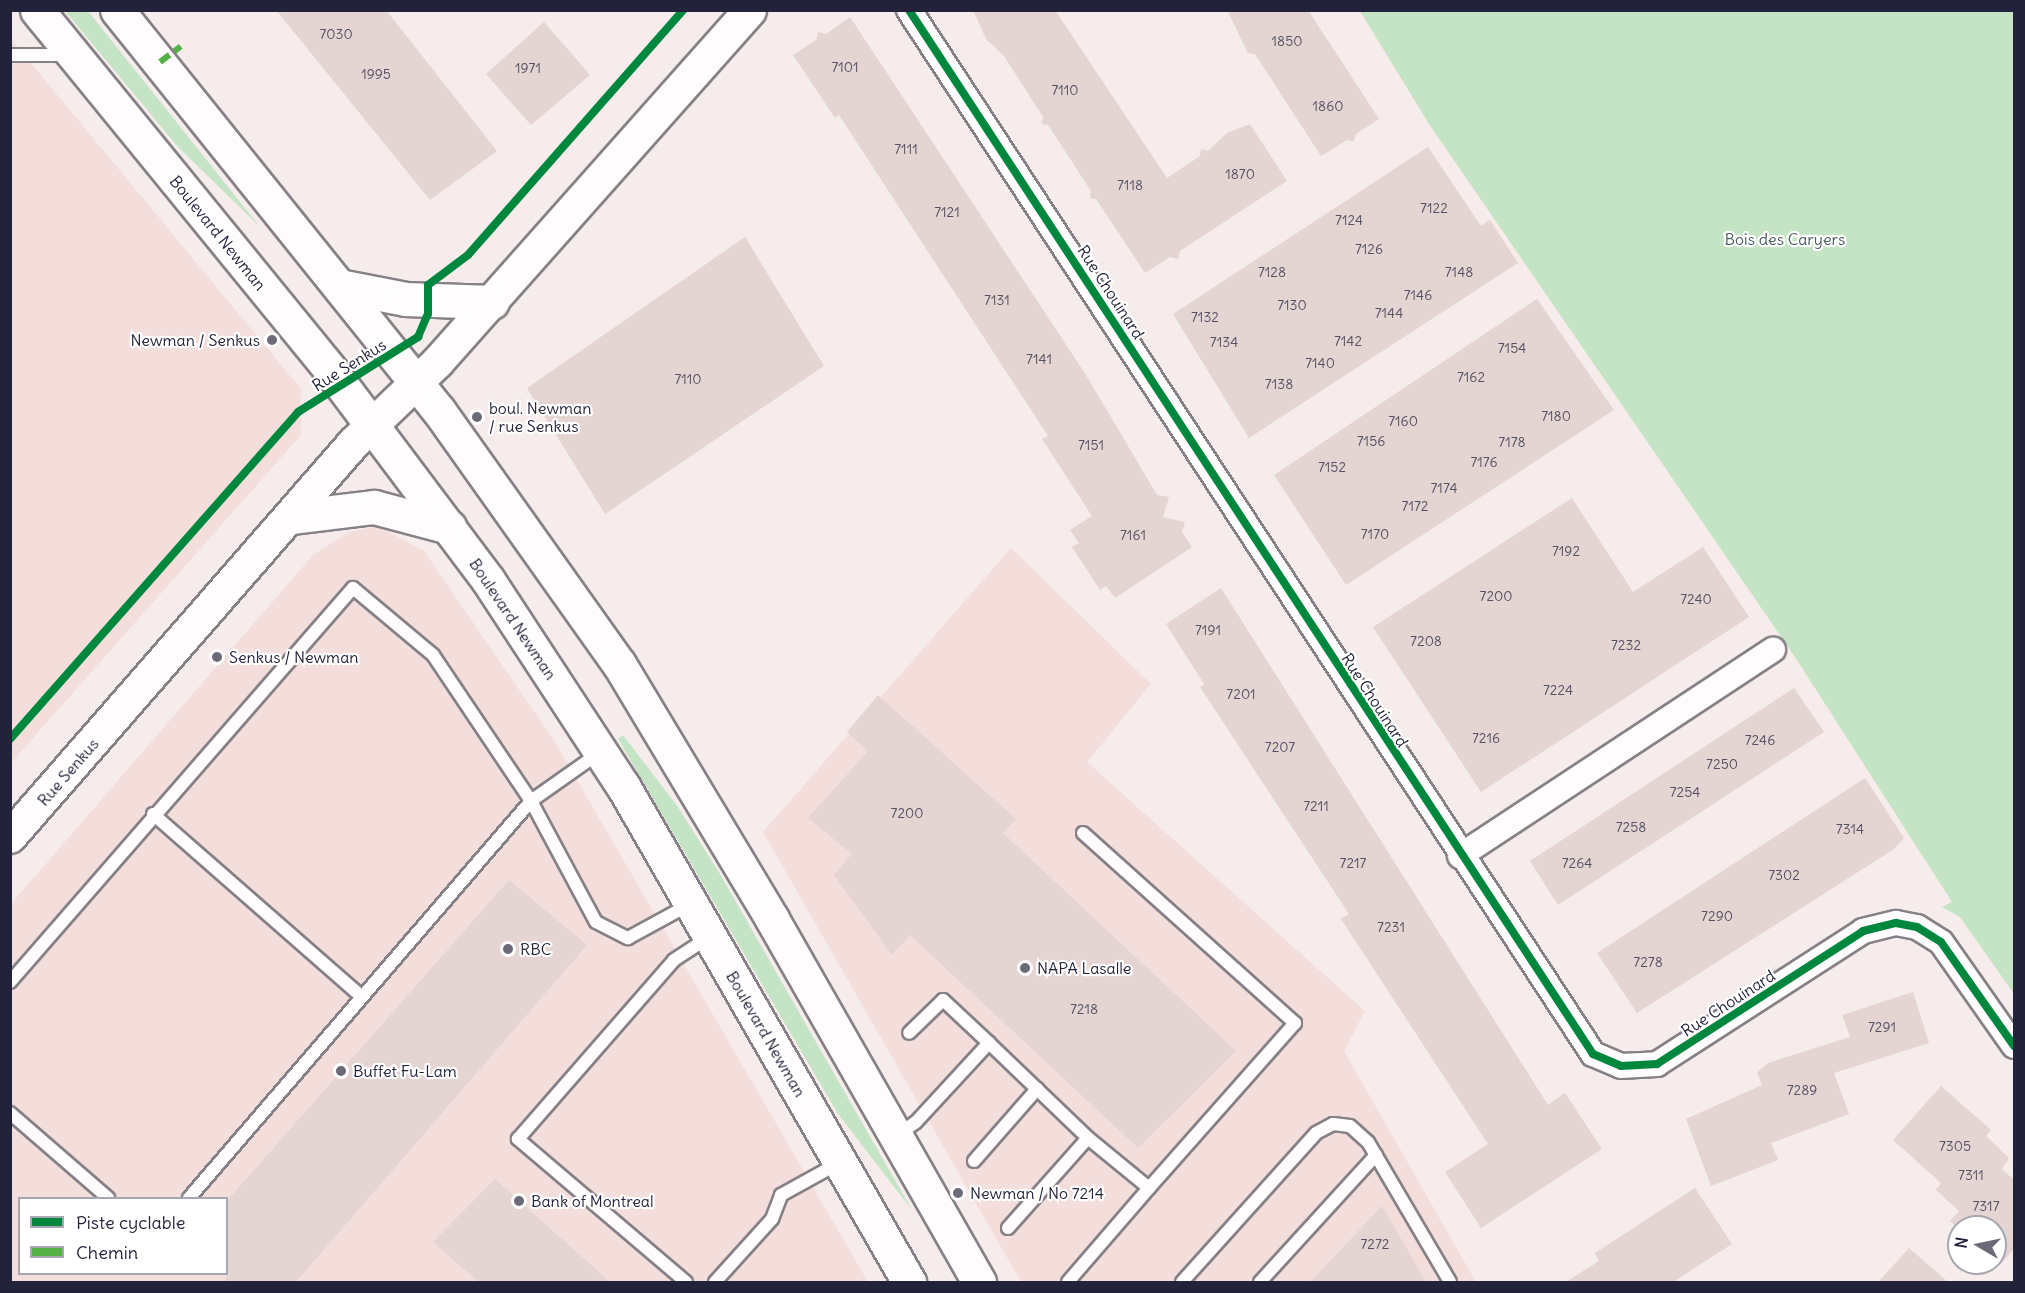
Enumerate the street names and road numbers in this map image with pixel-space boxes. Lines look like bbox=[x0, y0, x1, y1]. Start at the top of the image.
street label: Boulevard Newman bbox=[166, 172, 270, 294]
street label: Rue Chouinard bbox=[1074, 242, 1148, 342]
street label: Rue Senkus bbox=[309, 335, 389, 395]
street label: Boulevard Newman bbox=[465, 555, 561, 683]
street label: Rue Chouinard bbox=[1338, 650, 1412, 750]
street label: Rue Senkus bbox=[33, 734, 103, 810]
street label: Rue Chouinard bbox=[1678, 966, 1778, 1040]
street label: Boulevard Newman bbox=[722, 968, 810, 1100]

